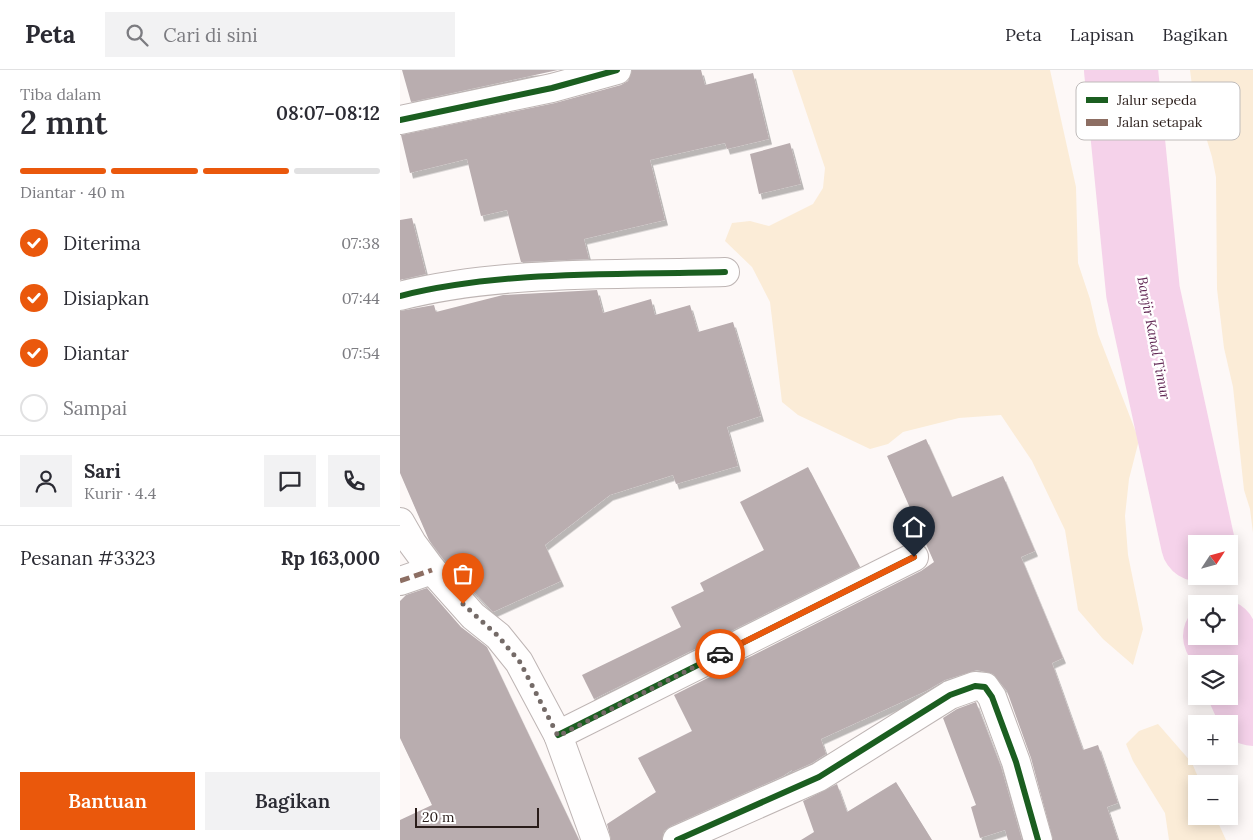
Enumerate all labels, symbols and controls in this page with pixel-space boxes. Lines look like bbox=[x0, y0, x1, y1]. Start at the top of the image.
search box bbox=[105, 12, 455, 57]
text: Peta bbox=[25, 19, 75, 50]
icon: search bbox=[123, 21, 151, 49]
text: Cari di sini bbox=[163, 23, 258, 47]
text: Peta bbox=[1005, 23, 1042, 46]
text: Lapisan bbox=[1070, 23, 1134, 46]
text: Bagikan bbox=[1162, 23, 1228, 46]
legend bbox=[1076, 82, 1240, 140]
text: Tiba dalam bbox=[20, 84, 101, 104]
text: Jalur sepeda bbox=[1116, 91, 1197, 109]
text: 08:07–08:12 bbox=[276, 101, 380, 125]
text: 2 mnt bbox=[20, 102, 107, 143]
text: Jalan setapak bbox=[1116, 113, 1203, 131]
text: Diantar · 40 m bbox=[20, 182, 125, 202]
icon: check bbox=[20, 229, 48, 257]
text: Diterima bbox=[63, 231, 141, 255]
text: 07:38 bbox=[341, 233, 380, 253]
water label: Banjir Kanal Timur bbox=[1133, 275, 1175, 402]
icon: check bbox=[20, 284, 48, 312]
text: Disiapkan bbox=[63, 286, 149, 310]
text: 07:44 bbox=[342, 288, 380, 308]
icon: check bbox=[20, 339, 48, 367]
text: Diantar bbox=[63, 341, 129, 365]
text: 07:54 bbox=[342, 343, 380, 363]
text: Sampai bbox=[63, 396, 127, 420]
button: person bbox=[20, 455, 72, 507]
button: chat bbox=[264, 455, 316, 507]
button: phone bbox=[328, 455, 380, 507]
text: Sari bbox=[84, 459, 121, 483]
text: Kurir · 4.4 bbox=[84, 483, 156, 503]
pin bbox=[893, 506, 935, 557]
icon: home bbox=[900, 513, 928, 541]
north arrow bbox=[1188, 535, 1238, 585]
map controls bbox=[1188, 535, 1238, 825]
text: Pesanan #3323 bbox=[20, 546, 156, 570]
text: Rp 163,000 bbox=[281, 546, 380, 570]
pin bbox=[442, 553, 484, 604]
icon: bag bbox=[449, 560, 477, 588]
button: locate bbox=[1188, 595, 1238, 645]
courier bbox=[695, 629, 745, 679]
icon: car bbox=[706, 640, 734, 668]
button: layers bbox=[1188, 655, 1238, 705]
button: + bbox=[1188, 715, 1238, 765]
button: Bantuan bbox=[20, 772, 195, 830]
button: Bagikan bbox=[205, 772, 380, 830]
button: − bbox=[1188, 775, 1238, 825]
scale bar bbox=[415, 805, 539, 828]
text: 20 m bbox=[422, 808, 454, 826]

